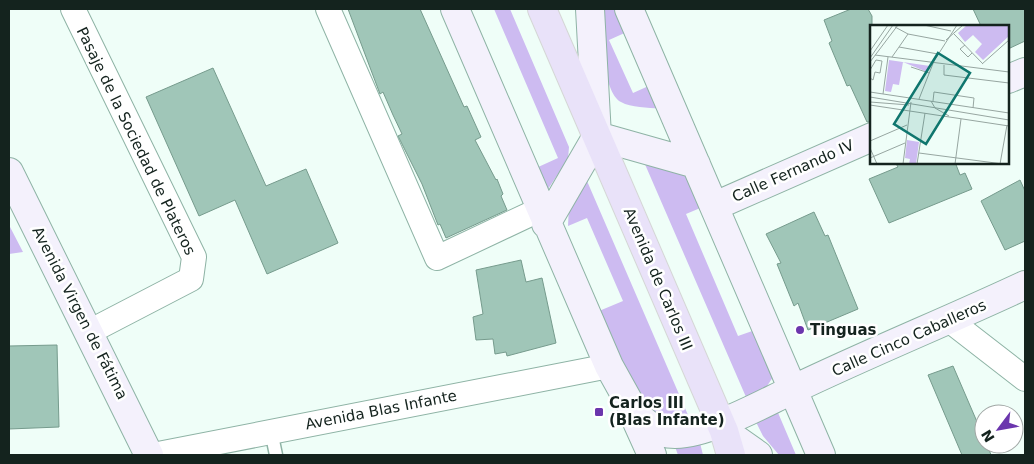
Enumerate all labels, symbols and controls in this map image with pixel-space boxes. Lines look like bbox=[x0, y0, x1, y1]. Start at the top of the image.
street label: Pasaje de la Sociedad de Plateros bbox=[73, 24, 199, 258]
inset map bbox=[870, 25, 1009, 164]
street label: Calle Fernando IV bbox=[729, 136, 857, 206]
street label: Avenida de Carlos III bbox=[620, 205, 696, 353]
street label: Avenida Virgen de Fátima bbox=[29, 224, 131, 402]
street label: Calle Cinco Caballeros bbox=[829, 296, 989, 380]
place label: Tinguas bbox=[810, 321, 877, 339]
marker: Tinguas bbox=[794, 324, 806, 336]
street label: Avenida Blas Infante bbox=[304, 386, 458, 434]
place label: Carlos III (Blas Infante) bbox=[609, 394, 725, 429]
north arrow bbox=[974, 404, 1024, 454]
marker: Carlos III (Blas Infante) bbox=[593, 406, 605, 418]
text: N bbox=[978, 427, 998, 445]

